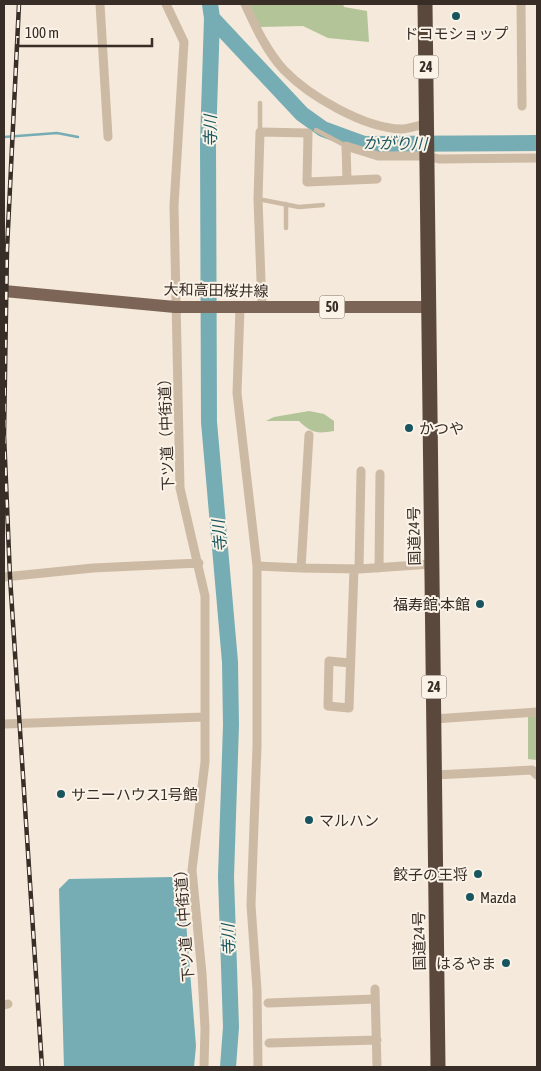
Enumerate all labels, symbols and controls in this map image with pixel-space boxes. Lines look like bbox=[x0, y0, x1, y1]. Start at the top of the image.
marker: ドコモショップ bbox=[450, 10, 462, 22]
scale bar bbox=[18, 15, 151, 47]
text: 100 m bbox=[25, 24, 59, 41]
place label: ドコモショップ bbox=[403, 25, 509, 42]
road number: 24 bbox=[414, 56, 438, 78]
water label: 寺川 bbox=[201, 113, 219, 147]
water label: かがり川 bbox=[363, 133, 429, 153]
street label: 大和高田桜井線 bbox=[163, 281, 269, 299]
road number: 50 bbox=[320, 296, 344, 318]
street label: 下ツ道（中街道） bbox=[155, 371, 177, 491]
place label: かつや bbox=[419, 420, 464, 437]
marker: かつや bbox=[403, 422, 415, 434]
street label: 国道24号 bbox=[405, 506, 423, 566]
water label: 寺川 bbox=[208, 517, 229, 553]
place label: 福寿館 本館 bbox=[393, 596, 470, 613]
marker: 福寿館 本館 bbox=[474, 598, 486, 610]
road number: 24 bbox=[422, 676, 446, 699]
place label: サニーハウス1号館 bbox=[71, 786, 198, 803]
marker: サニーハウス1号館 bbox=[55, 788, 67, 800]
place label: マルハン bbox=[319, 812, 379, 829]
marker: マルハン bbox=[303, 814, 315, 826]
street label: 下ツ道（中街道） bbox=[171, 862, 197, 982]
place label: 餃子の王将 bbox=[393, 866, 468, 883]
marker: 餃子の王将 bbox=[472, 868, 484, 880]
place label: Mazda bbox=[480, 889, 516, 906]
marker: Mazda bbox=[464, 891, 476, 903]
street label: 国道24号 bbox=[410, 911, 428, 971]
water label: 寺川 bbox=[218, 922, 238, 956]
place label: はるやま bbox=[436, 955, 496, 972]
marker: はるやま bbox=[500, 957, 512, 969]

